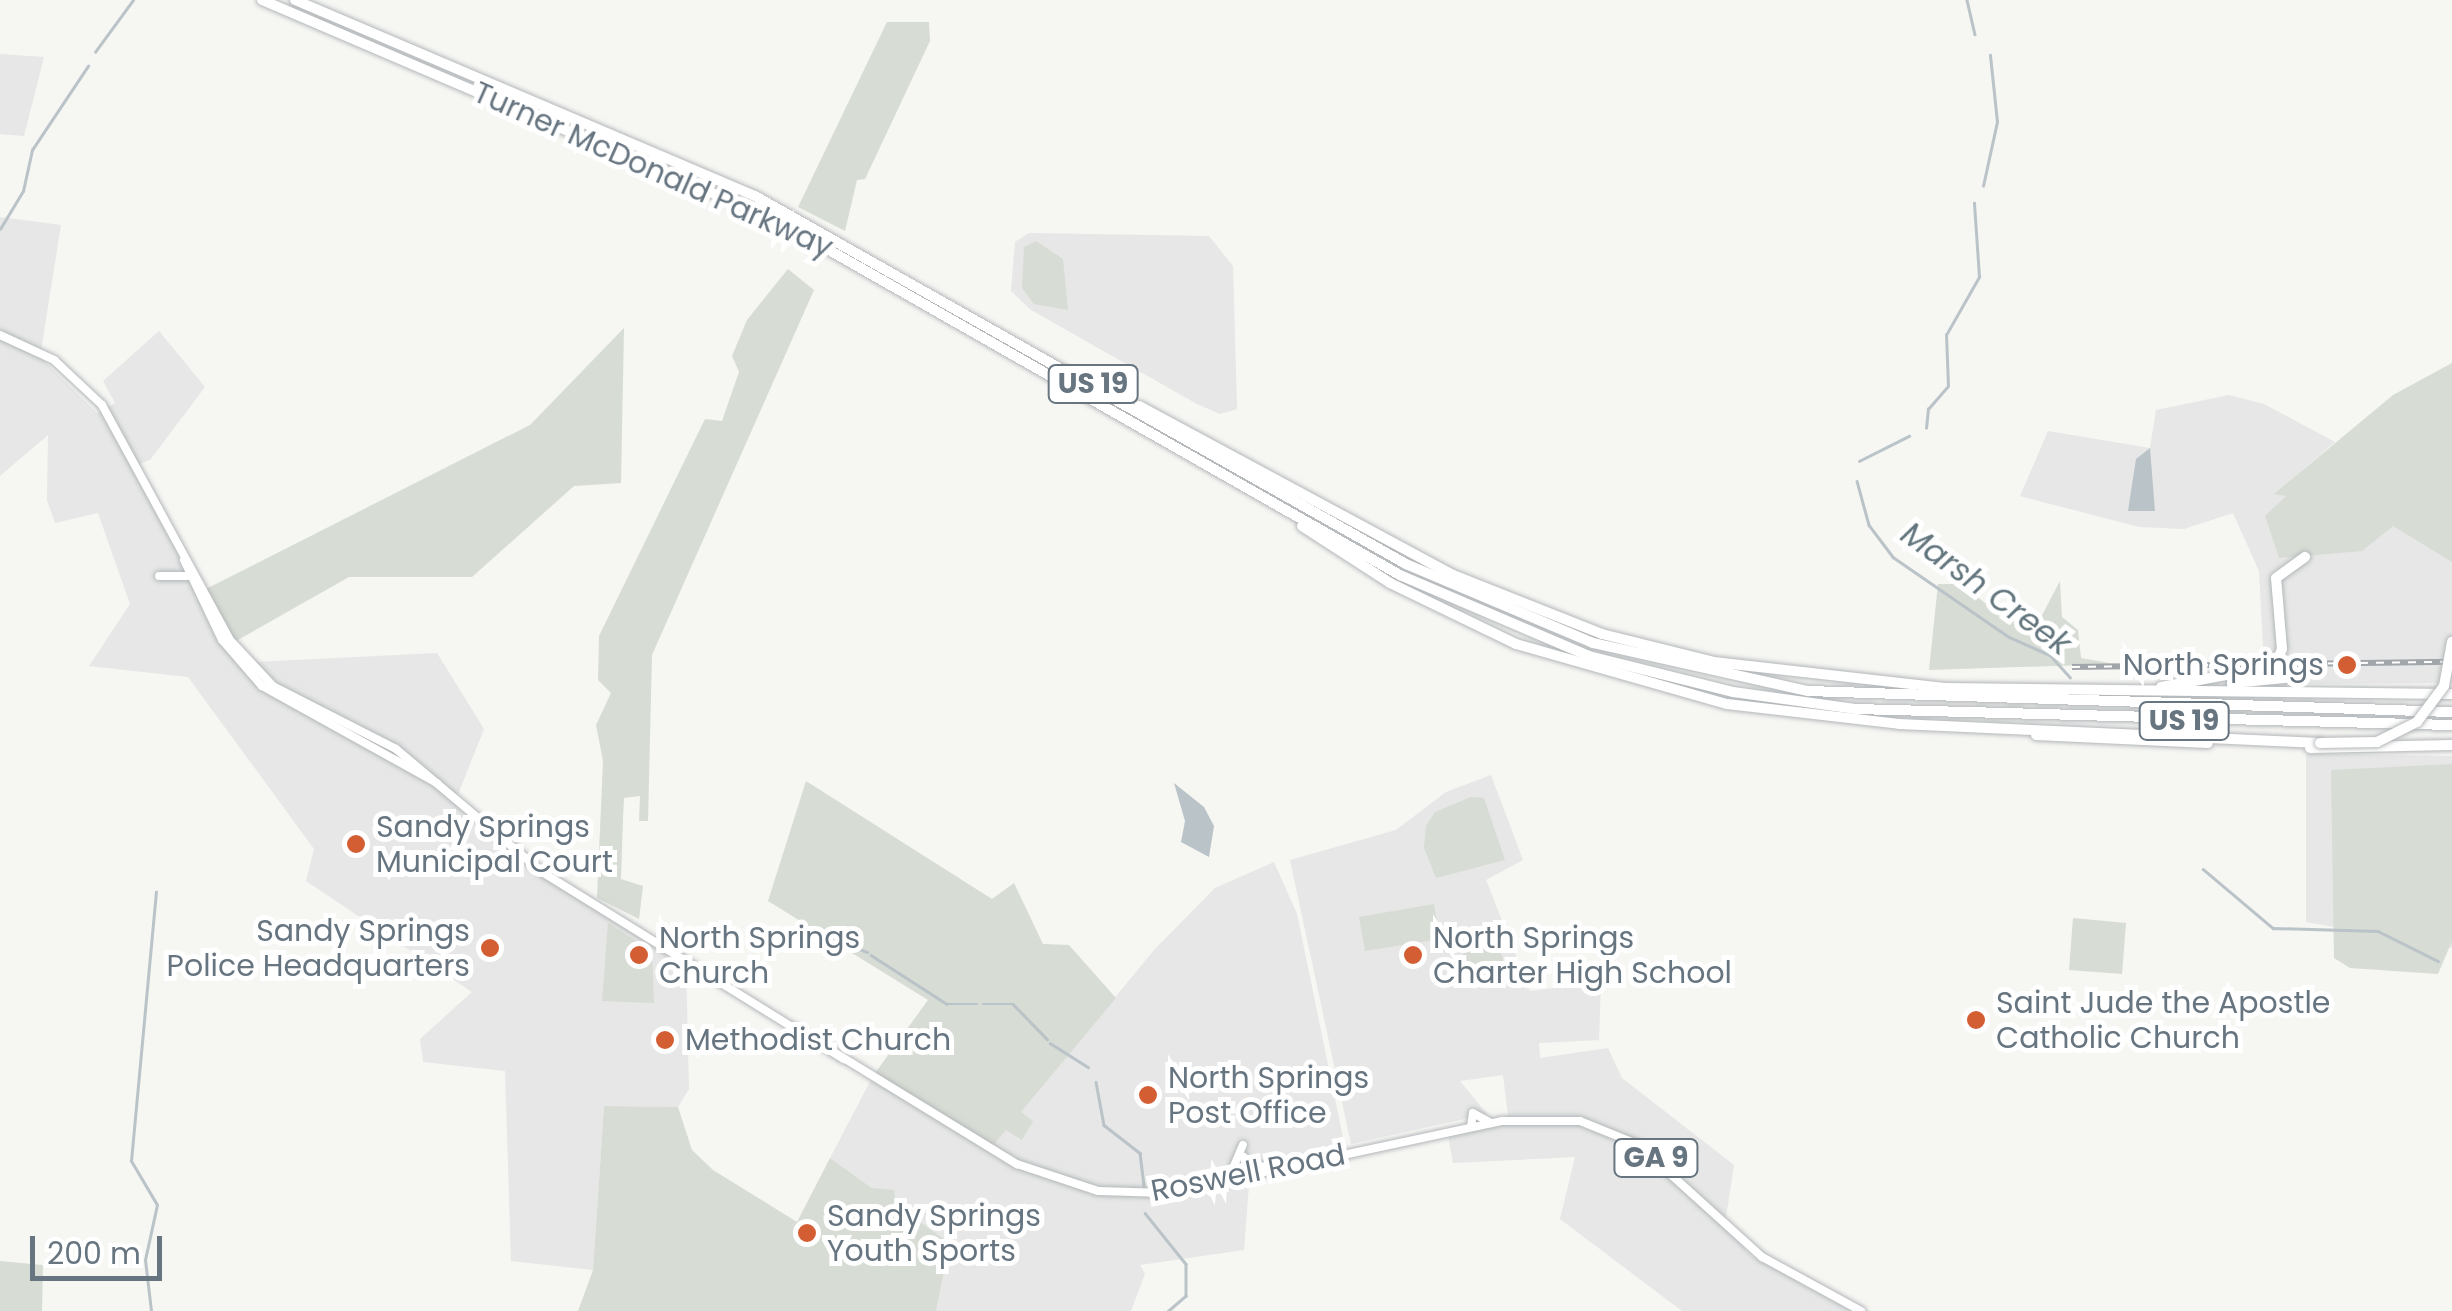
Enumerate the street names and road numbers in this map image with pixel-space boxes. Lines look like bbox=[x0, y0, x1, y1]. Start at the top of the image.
street label: Turner McDonald Parkway bbox=[468, 74, 838, 266]
road number: US 19 bbox=[1046, 361, 1140, 407]
road number: US 19 bbox=[2136, 698, 2232, 744]
road number: GA 9 bbox=[1611, 1135, 1701, 1181]
street label: Roswell Road bbox=[1148, 1137, 1348, 1209]

